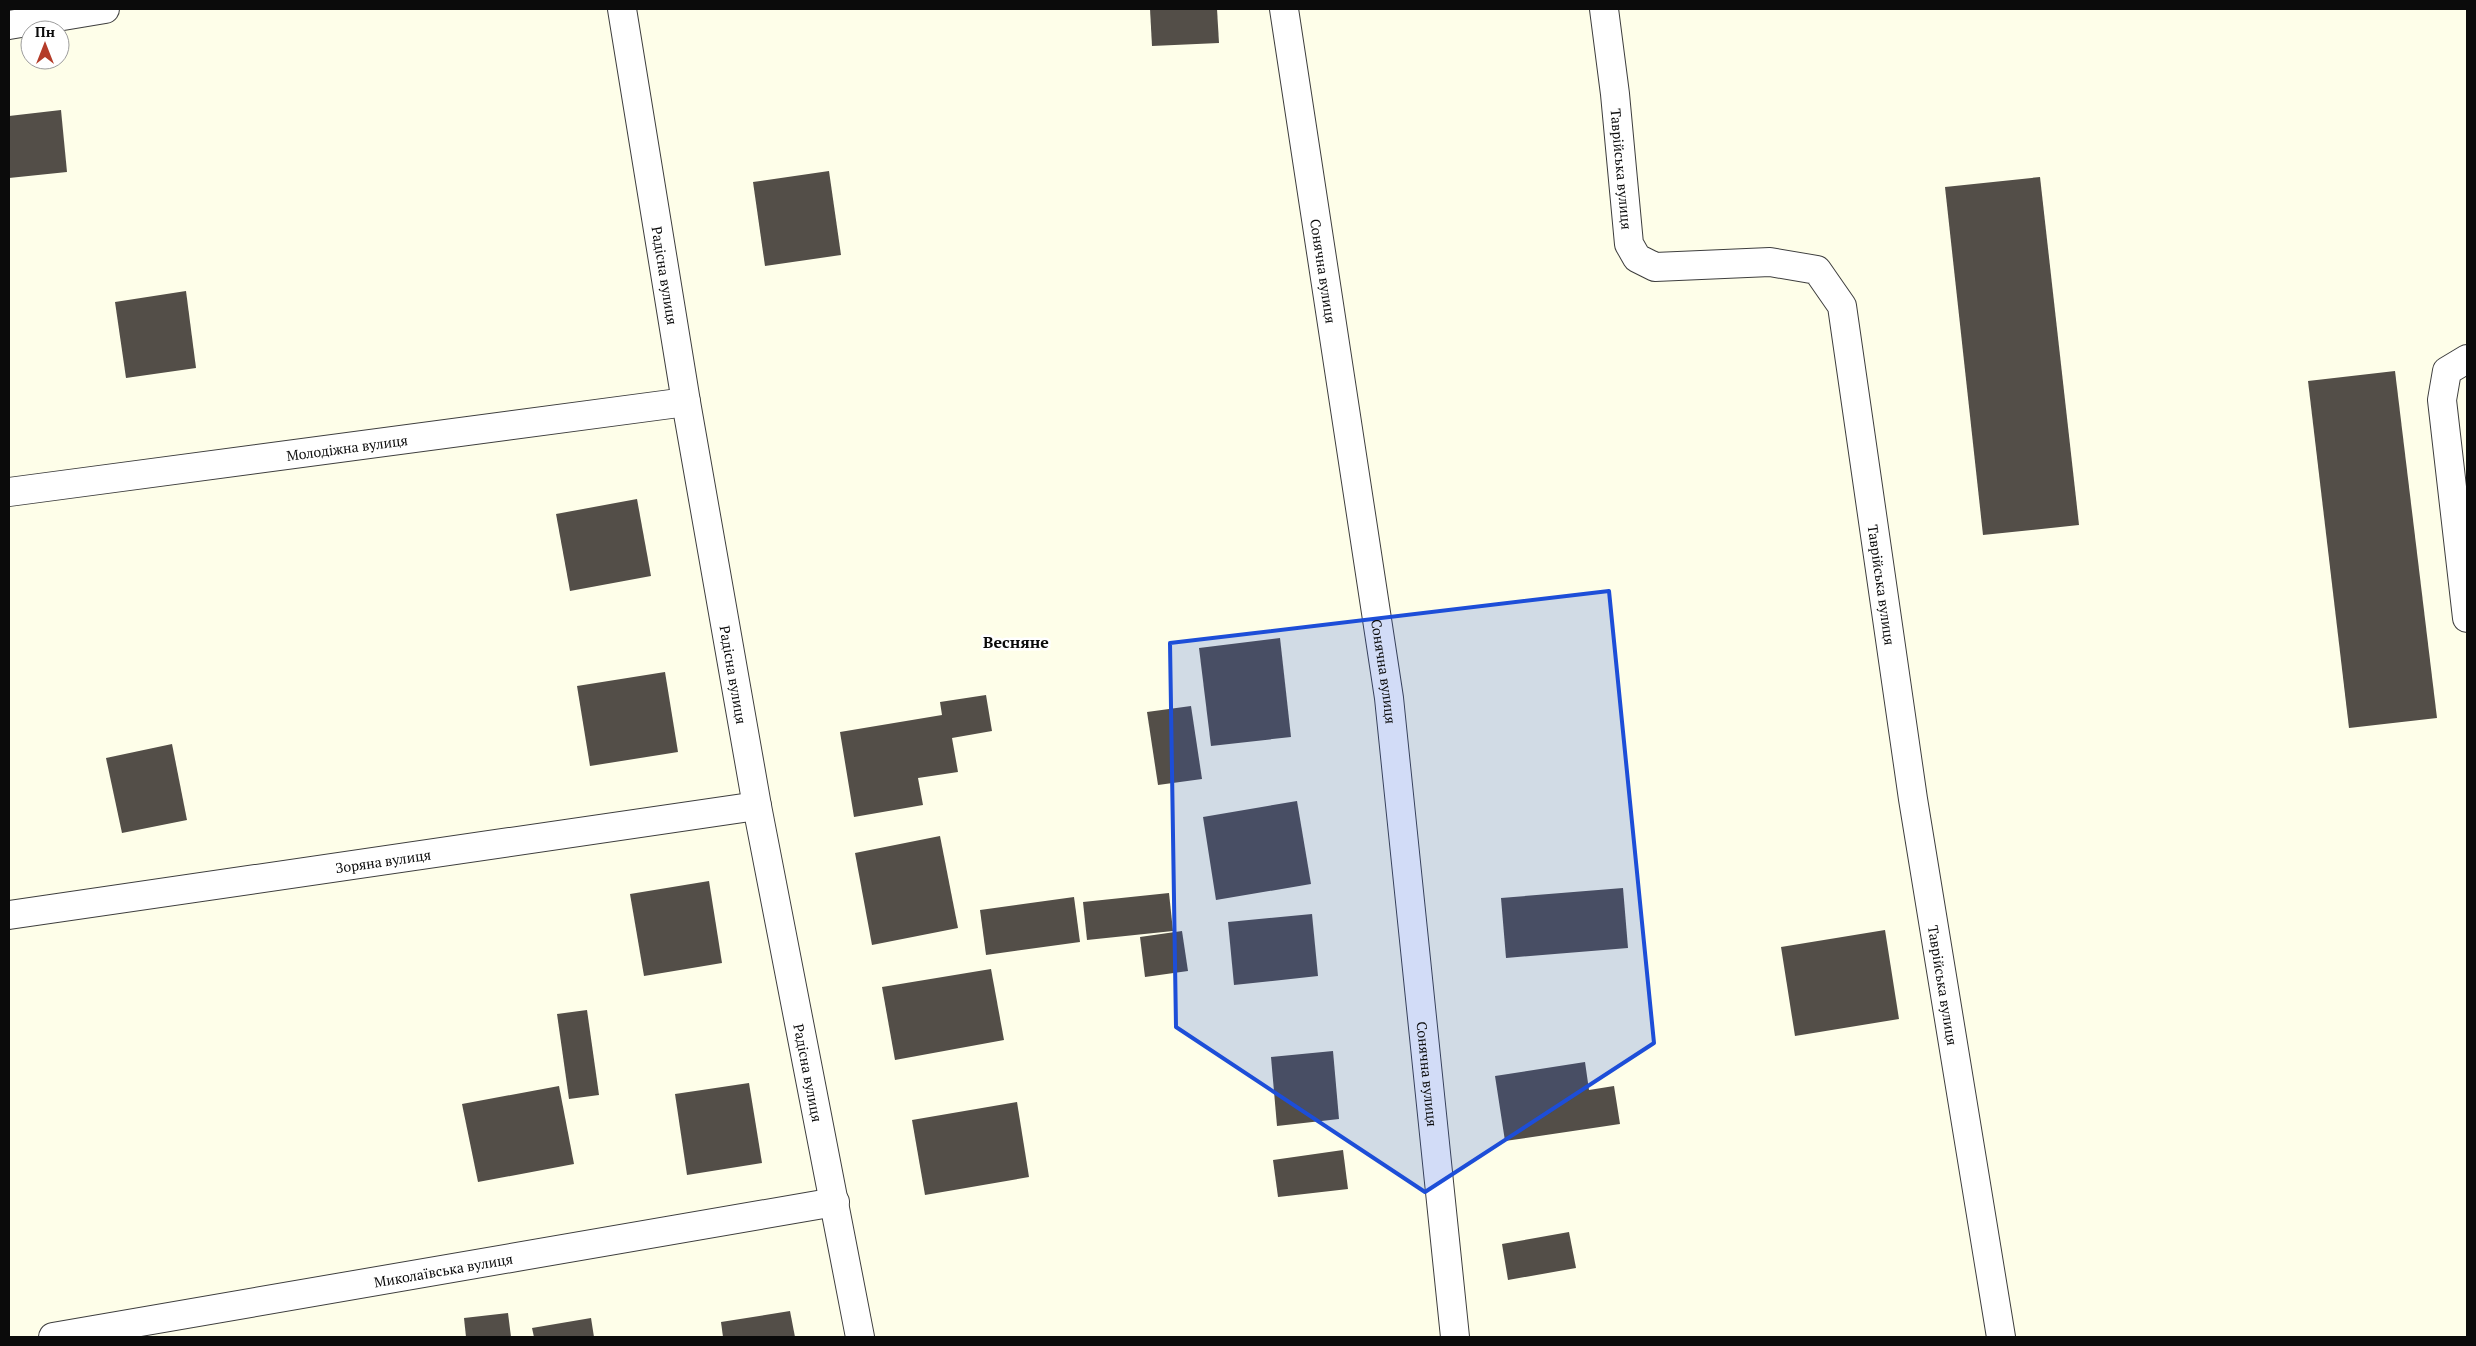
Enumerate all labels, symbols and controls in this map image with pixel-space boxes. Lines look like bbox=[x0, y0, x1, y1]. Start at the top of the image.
north arrow bbox=[20, 20, 70, 70]
text: Пн bbox=[35, 22, 55, 41]
street label: Таврійська вулиця bbox=[1607, 108, 1637, 230]
street label: Сонячна вулиця bbox=[1307, 217, 1341, 325]
street label: Радісна вулиця bbox=[648, 225, 683, 326]
street label: Молодіжна вулиця bbox=[285, 430, 409, 465]
street label: Таврійська вулиця bbox=[1864, 523, 1900, 646]
street label: Сонячна вулиця bbox=[1368, 618, 1401, 725]
street label: Радісна вулиця bbox=[716, 624, 752, 725]
district label: Весняне bbox=[983, 631, 1049, 653]
street label: Зоряна вулиця bbox=[334, 844, 432, 877]
street label: Таврійська вулиця bbox=[1924, 924, 1963, 1047]
street label: Сонячна вулиця bbox=[1413, 1021, 1443, 1128]
street label: Радісна вулиця bbox=[790, 1022, 828, 1123]
street label: Миколаївська вулиця bbox=[372, 1248, 514, 1291]

